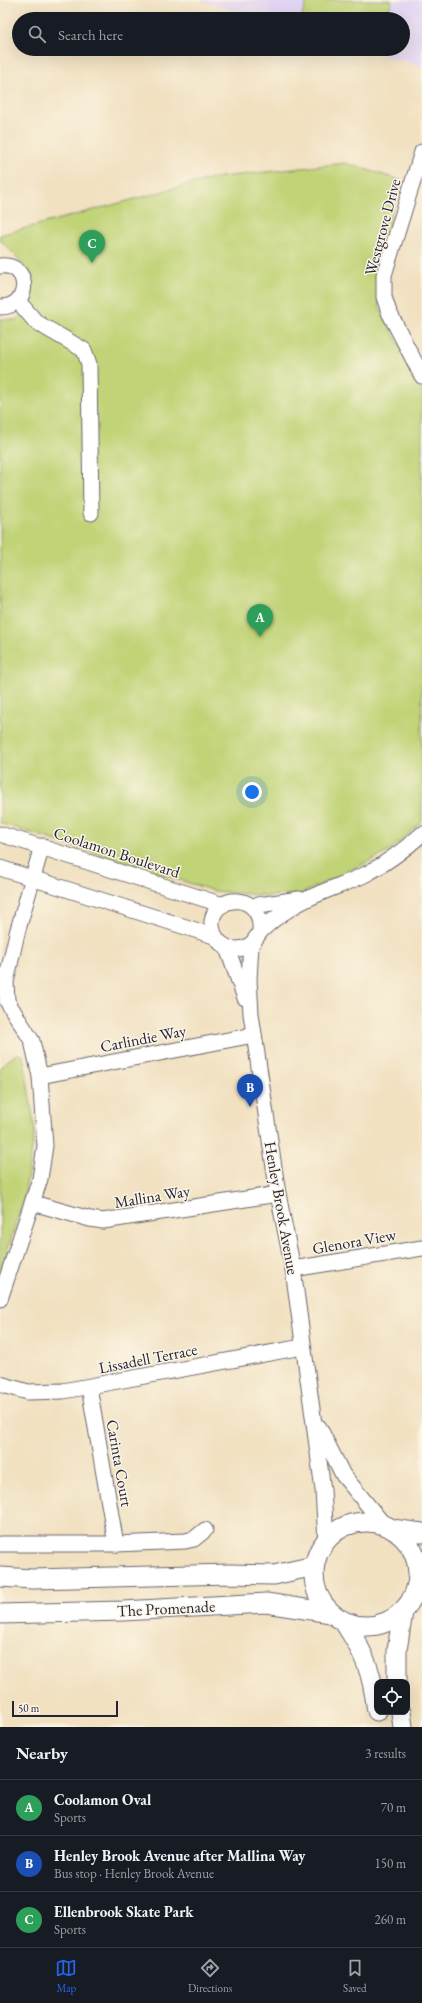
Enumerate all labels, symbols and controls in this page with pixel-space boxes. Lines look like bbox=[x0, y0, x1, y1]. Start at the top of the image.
search box bbox=[12, 12, 410, 56]
icon: search bbox=[26, 23, 48, 45]
text: Search here bbox=[58, 25, 123, 44]
street label: Westgrove Drive bbox=[359, 176, 406, 278]
pin: C bbox=[79, 230, 105, 263]
pin: A bbox=[247, 604, 273, 637]
your location bbox=[242, 782, 262, 802]
street label: Coolamon Boulevard bbox=[51, 822, 184, 883]
street label: Carlindie Way bbox=[98, 1020, 189, 1057]
pin: B bbox=[237, 1074, 263, 1107]
street label: Henley Brook Avenue bbox=[259, 1140, 304, 1276]
street label: Mallina Way bbox=[113, 1180, 192, 1213]
street label: Glenora View bbox=[311, 1224, 399, 1259]
street label: Lissadell Terrace bbox=[97, 1339, 199, 1378]
street label: Carinta Court bbox=[102, 1418, 138, 1508]
street label: The Promenade bbox=[116, 1595, 216, 1622]
map controls bbox=[374, 1679, 410, 1715]
button: locate bbox=[374, 1679, 410, 1715]
scale bar bbox=[12, 1699, 118, 1718]
text: 50 m bbox=[18, 1701, 39, 1715]
text: Nearby bbox=[16, 1742, 68, 1764]
text: 3 results bbox=[365, 1745, 406, 1762]
text: Coolamon Oval bbox=[54, 1790, 151, 1809]
text: A bbox=[24, 1799, 34, 1816]
text: 70 m bbox=[381, 1799, 406, 1816]
text: Sports bbox=[54, 1809, 86, 1826]
text: Henley Brook Avenue after Mallina Way bbox=[54, 1846, 306, 1865]
text: B bbox=[25, 1855, 33, 1872]
text: 150 m bbox=[375, 1855, 406, 1872]
text: Bus stop · Henley Brook Avenue bbox=[54, 1865, 214, 1882]
text: Ellenbrook Skate Park bbox=[54, 1902, 194, 1921]
text: C bbox=[24, 1911, 34, 1928]
text: 260 m bbox=[375, 1911, 406, 1928]
text: Sports bbox=[54, 1921, 86, 1938]
tab: Map bbox=[55, 1957, 77, 1995]
tab: Directions bbox=[188, 1957, 232, 1995]
tab: Saved bbox=[343, 1957, 367, 1995]

